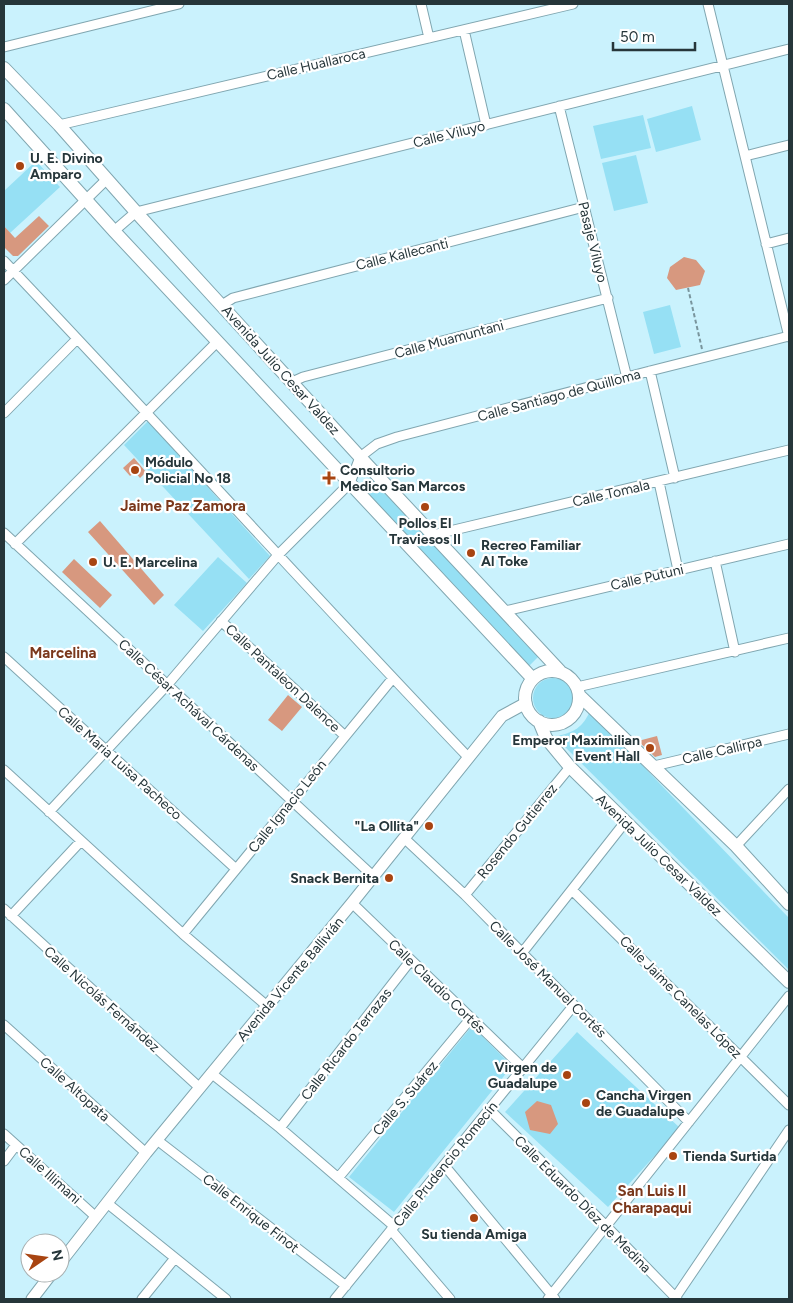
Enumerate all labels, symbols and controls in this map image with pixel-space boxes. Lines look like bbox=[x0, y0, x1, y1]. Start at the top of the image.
scale bar bbox=[613, 20, 696, 52]
text: 50 m bbox=[620, 28, 655, 46]
street label: Calle Huallaroca bbox=[265, 45, 367, 84]
street label: Calle Viluyo bbox=[411, 117, 487, 152]
place label: U. E. Divino Amparo bbox=[30, 150, 103, 183]
marker: U. E. Divino Amparo bbox=[14, 160, 26, 172]
street label: Pasaje Viluyo bbox=[574, 200, 611, 284]
street label: Calle Kallecanti bbox=[354, 235, 450, 274]
street label: Avenida Julio Cesar Valdez bbox=[218, 302, 343, 439]
street label: Calle Muamuntani bbox=[393, 317, 506, 362]
street label: Calle Santiago de Quilloma bbox=[476, 366, 643, 425]
place label: Módulo Policial No 18 bbox=[145, 454, 231, 487]
place label: Consultorio Medico San Marcos bbox=[340, 462, 466, 495]
marker: Módulo Policial No 18 bbox=[129, 464, 141, 476]
marker: Consultorio Medico San Marcos bbox=[322, 471, 336, 485]
street label: Calle Tomala bbox=[571, 476, 651, 511]
district label: Jaime Paz Zamora bbox=[120, 497, 246, 515]
marker: Pollos El Traviesos II bbox=[419, 501, 431, 513]
place label: Pollos El Traviesos II bbox=[389, 515, 461, 548]
place label: Recreo Familiar Al Toke bbox=[481, 537, 582, 570]
marker: Recreo Familiar Al Toke bbox=[465, 547, 477, 559]
place label: U. E. Marcelina bbox=[103, 554, 197, 571]
marker: U. E. Marcelina bbox=[87, 556, 99, 568]
street label: Calle Putuni bbox=[609, 561, 685, 594]
street label: Calle Pantaleon Dalence bbox=[222, 621, 344, 736]
street label: Calle César Achával Cárdenas bbox=[115, 636, 262, 775]
district label: Marcelina bbox=[29, 644, 97, 662]
street label: Calle Maria Luisa Pacheco bbox=[54, 703, 185, 824]
place label: Emperor Maximilian Event Hall bbox=[512, 732, 640, 765]
street label: Calle Callirpa bbox=[681, 733, 764, 768]
marker: Emperor Maximilian Event Hall bbox=[644, 742, 656, 754]
street label: Calle Ignacio León bbox=[245, 756, 330, 856]
street label: Rosendo Gutierrez bbox=[474, 780, 561, 882]
street label: Avenida Julio Cesar Valdez bbox=[592, 791, 725, 920]
place label: "La Ollita" bbox=[355, 818, 419, 835]
marker: "La Ollita" bbox=[423, 820, 435, 832]
place label: Snack Bernita bbox=[290, 870, 379, 887]
marker: Snack Bernita bbox=[383, 872, 395, 884]
street label: Avenida Vicente Ballivián bbox=[233, 914, 347, 1045]
street label: Calle José Manuel Cortés bbox=[486, 917, 610, 1041]
street label: Calle Jaime Canelas López bbox=[616, 933, 746, 1062]
street label: Calle Claudio Cortés bbox=[385, 936, 489, 1037]
street label: Calle Nicolás Fernández bbox=[40, 943, 163, 1056]
street label: Calle Ricardo Terrazas bbox=[297, 985, 395, 1104]
street label: Calle Altopata bbox=[36, 1054, 113, 1125]
street label: Calle S. Suárez bbox=[369, 1057, 442, 1139]
place label: Virgen de Guadalupe bbox=[488, 1059, 557, 1092]
marker: Virgen de Guadalupe bbox=[561, 1069, 573, 1081]
place label: Cancha Virgen de Guadalupe bbox=[596, 1087, 691, 1120]
marker: Cancha Virgen de Guadalupe bbox=[580, 1097, 592, 1109]
street label: Calle Prudencio Romecín bbox=[390, 1098, 501, 1230]
street label: Calle Eduardo Díez de Medina bbox=[511, 1132, 655, 1276]
street label: Calle Illimani bbox=[15, 1143, 84, 1208]
place label: Tienda Surtida bbox=[683, 1148, 777, 1165]
marker: Tienda Surtida bbox=[667, 1150, 679, 1162]
street label: Calle Enrique Finot bbox=[199, 1170, 302, 1256]
district label: San Luis II Charapaqui bbox=[612, 1182, 692, 1217]
marker: Su tienda Amiga bbox=[468, 1212, 480, 1224]
place label: Su tienda Amiga bbox=[421, 1226, 527, 1243]
north arrow bbox=[20, 1233, 70, 1283]
text: N bbox=[48, 1248, 67, 1262]

